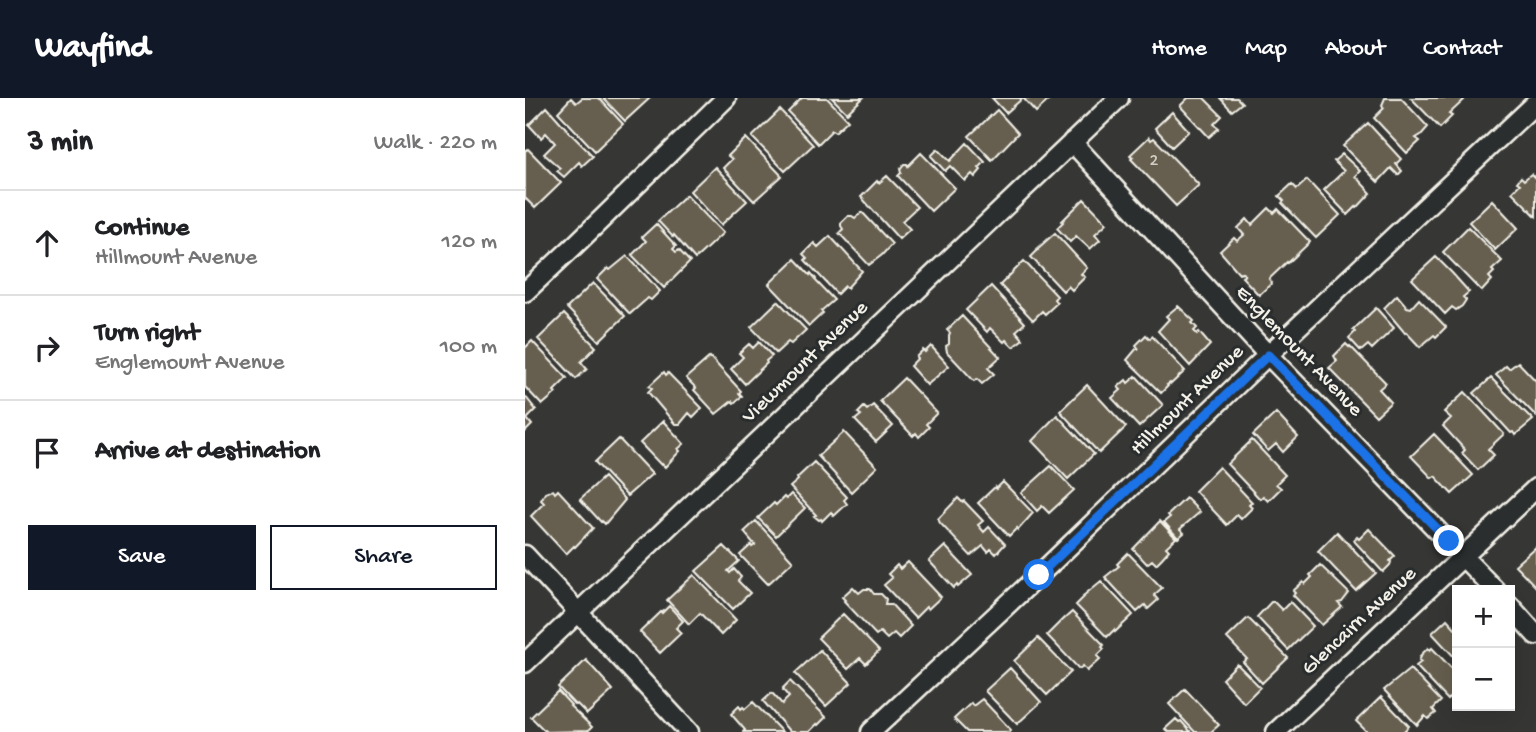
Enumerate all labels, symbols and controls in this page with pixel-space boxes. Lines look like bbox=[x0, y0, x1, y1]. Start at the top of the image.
text: Wayfind bbox=[35, 30, 150, 68]
text: Home bbox=[1151, 35, 1207, 64]
text: Map bbox=[1245, 35, 1287, 64]
text: About bbox=[1325, 35, 1385, 64]
text: Contact bbox=[1423, 35, 1501, 64]
text: 3 min bbox=[28, 126, 93, 161]
text: Walk · 220 m bbox=[374, 130, 497, 157]
house number: 2 bbox=[1150, 151, 1159, 172]
text: Continue bbox=[95, 214, 189, 245]
icon: ahead bbox=[28, 224, 66, 262]
text: 120 m bbox=[442, 229, 497, 256]
text: Hillmount Avenue bbox=[95, 245, 257, 272]
street label: Englemount Avenue bbox=[1229, 281, 1368, 424]
street label: Viewmount Avenue bbox=[737, 296, 875, 430]
text: Turn right bbox=[95, 319, 199, 350]
icon: right bbox=[28, 329, 66, 367]
text: 100 m bbox=[440, 334, 497, 361]
street label: Hillmount Avenue bbox=[1126, 340, 1251, 461]
text: Englemount Avenue bbox=[95, 350, 284, 377]
icon: arrive bbox=[28, 434, 66, 472]
text: Arrive at destination bbox=[95, 437, 320, 468]
button: Save bbox=[28, 525, 256, 590]
button: Share bbox=[270, 525, 497, 590]
route end bbox=[1433, 525, 1464, 556]
route start bbox=[1023, 559, 1054, 590]
street label: Glencairn Avenue bbox=[1298, 562, 1423, 681]
map controls bbox=[1452, 585, 1515, 711]
button: + bbox=[1452, 585, 1515, 648]
button: − bbox=[1452, 648, 1515, 711]

